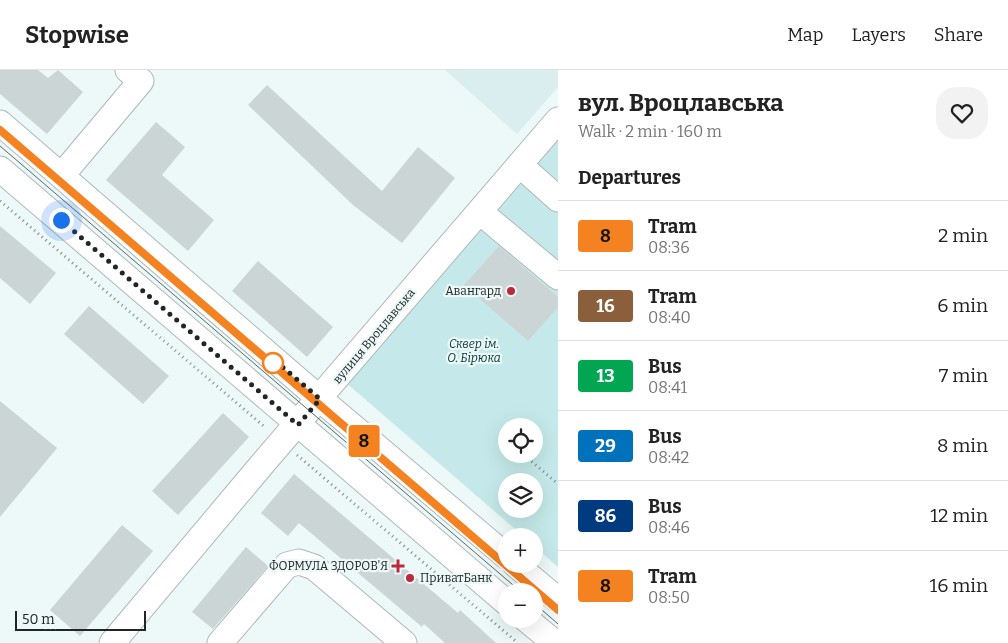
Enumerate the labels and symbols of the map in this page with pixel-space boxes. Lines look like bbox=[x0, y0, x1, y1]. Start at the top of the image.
your location bbox=[49, 208, 74, 233]
place label: Авангард bbox=[445, 284, 501, 298]
street label: вулиця Вроцлавська bbox=[330, 285, 418, 386]
marker: Авангард bbox=[505, 285, 517, 297]
park label: Сквер ім. О. Бірюка bbox=[447, 337, 501, 365]
unlabelled marker bbox=[262, 352, 284, 374]
line badge: 8 bbox=[348, 425, 380, 457]
place label: ФОРМУЛА ЗДОРОВ'Я bbox=[269, 559, 388, 573]
marker: ФОРМУЛА ЗДОРОВ'Я bbox=[392, 560, 404, 572]
place label: ПриватБанк bbox=[420, 571, 492, 585]
marker: ПриватБанк bbox=[404, 572, 416, 584]
scale bar bbox=[15, 608, 146, 631]

